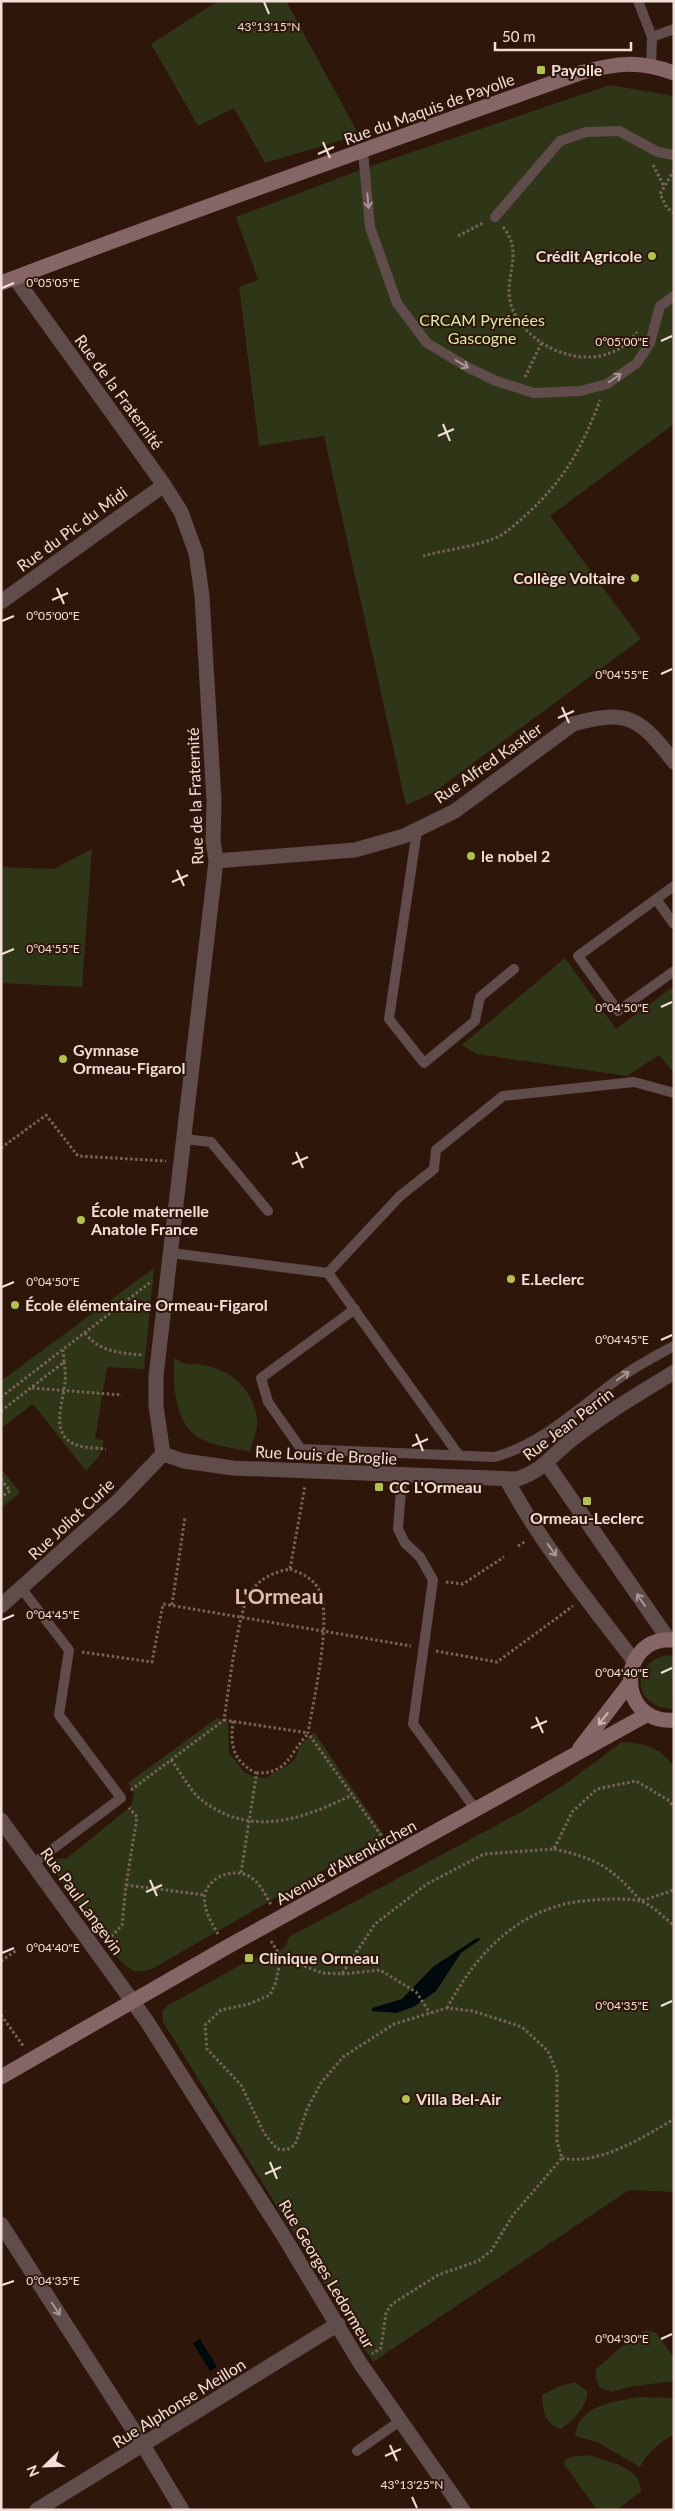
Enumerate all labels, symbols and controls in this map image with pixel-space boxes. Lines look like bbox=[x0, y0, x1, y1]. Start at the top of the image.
text: 43°13'15"N bbox=[238, 19, 300, 34]
scale bar bbox=[495, 20, 631, 52]
text: 50 m bbox=[502, 27, 536, 45]
place label: Payolle bbox=[551, 60, 603, 79]
marker: Payolle bbox=[535, 64, 547, 76]
street label: Rue du Maquis de Payolle bbox=[341, 69, 517, 148]
one-way arrow bbox=[363, 193, 372, 209]
place label: Crédit Agricole bbox=[536, 246, 642, 265]
marker: Crédit Agricole bbox=[646, 250, 658, 262]
text: 0°05'05"E bbox=[26, 275, 80, 290]
park label: CRCAM Pyrénées Gascogne bbox=[419, 310, 545, 347]
street label: Rue de la Fraternité bbox=[71, 331, 167, 453]
text: 0°05'00"E bbox=[595, 334, 649, 349]
one-way arrow bbox=[454, 359, 468, 369]
one-way arrow bbox=[608, 373, 622, 383]
street label: Rue du Pic du Midi bbox=[13, 482, 131, 575]
place label: Collège Voltaire bbox=[513, 568, 625, 587]
marker: Collège Voltaire bbox=[629, 572, 641, 584]
text: 0°05'00"E bbox=[26, 608, 80, 623]
text: 0°04'55"E bbox=[595, 667, 649, 682]
street label: Rue Alfred Kastler bbox=[430, 718, 545, 807]
street label: Rue de la Fraternité bbox=[183, 727, 206, 865]
place label: le nobel 2 bbox=[481, 846, 550, 865]
marker: le nobel 2 bbox=[465, 850, 477, 862]
text: 0°04'55"E bbox=[26, 941, 80, 956]
text: 0°04'50"E bbox=[595, 1000, 649, 1015]
place label: Gymnase Ormeau-Figarol bbox=[73, 1040, 185, 1077]
marker: Gymnase Ormeau-Figarol bbox=[57, 1053, 69, 1065]
place label: École maternelle Anatole France bbox=[90, 1201, 209, 1238]
marker: École maternelle Anatole France bbox=[75, 1214, 87, 1226]
place label: E.Leclerc bbox=[521, 1269, 584, 1288]
marker: E.Leclerc bbox=[505, 1273, 517, 1285]
text: 0°04'50"E bbox=[26, 1274, 80, 1289]
place label: École élémentaire Ormeau-Figarol bbox=[25, 1295, 268, 1314]
marker: École élémentaire Ormeau-Figarol bbox=[9, 1299, 21, 1311]
text: 0°04'45"E bbox=[595, 1332, 649, 1347]
one-way arrow bbox=[615, 1371, 629, 1381]
street label: Rue Jean Perrin bbox=[519, 1383, 617, 1464]
street label: Rue Louis de Broglie bbox=[255, 1441, 398, 1468]
street label: Rue Joliot Curie bbox=[24, 1474, 117, 1563]
place label: CC L'Ormeau bbox=[389, 1477, 482, 1496]
marker: CC L'Ormeau bbox=[373, 1481, 385, 1493]
marker: Ormeau-Leclerc bbox=[581, 1495, 593, 1507]
place label: Ormeau-Leclerc bbox=[530, 1508, 644, 1527]
one-way arrow bbox=[547, 1543, 557, 1557]
district label: L'Ormeau bbox=[234, 1583, 324, 1608]
one-way arrow bbox=[636, 1593, 646, 1607]
text: 0°04'45"E bbox=[26, 1607, 80, 1622]
text: 0°04'40"E bbox=[595, 1665, 649, 1680]
one-way arrow bbox=[598, 1712, 608, 1726]
street label: Avenue d'Altenkirchen bbox=[272, 1815, 419, 1908]
street label: Rue Paul Langevin bbox=[37, 1843, 128, 1958]
text: 0°04'40"E bbox=[26, 1940, 80, 1955]
place label: Clinique Ormeau bbox=[259, 1948, 379, 1967]
marker: Clinique Ormeau bbox=[243, 1952, 255, 1964]
text: 0°04'35"E bbox=[595, 1998, 649, 2013]
place label: Villa Bel-Air bbox=[415, 2089, 501, 2108]
marker: Villa Bel-Air bbox=[400, 2093, 412, 2105]
street label: Rue Georges Ledormeur bbox=[276, 2196, 379, 2352]
text: 0°04'35"E bbox=[26, 2273, 80, 2288]
one-way arrow bbox=[51, 2302, 61, 2316]
text: 0°04'30"E bbox=[595, 2331, 649, 2346]
street label: Rue Alphonse Meillon bbox=[109, 2354, 249, 2451]
north arrow bbox=[20, 2441, 70, 2491]
text: N bbox=[23, 2463, 43, 2480]
text: 43°13'25"N bbox=[381, 2477, 443, 2492]

